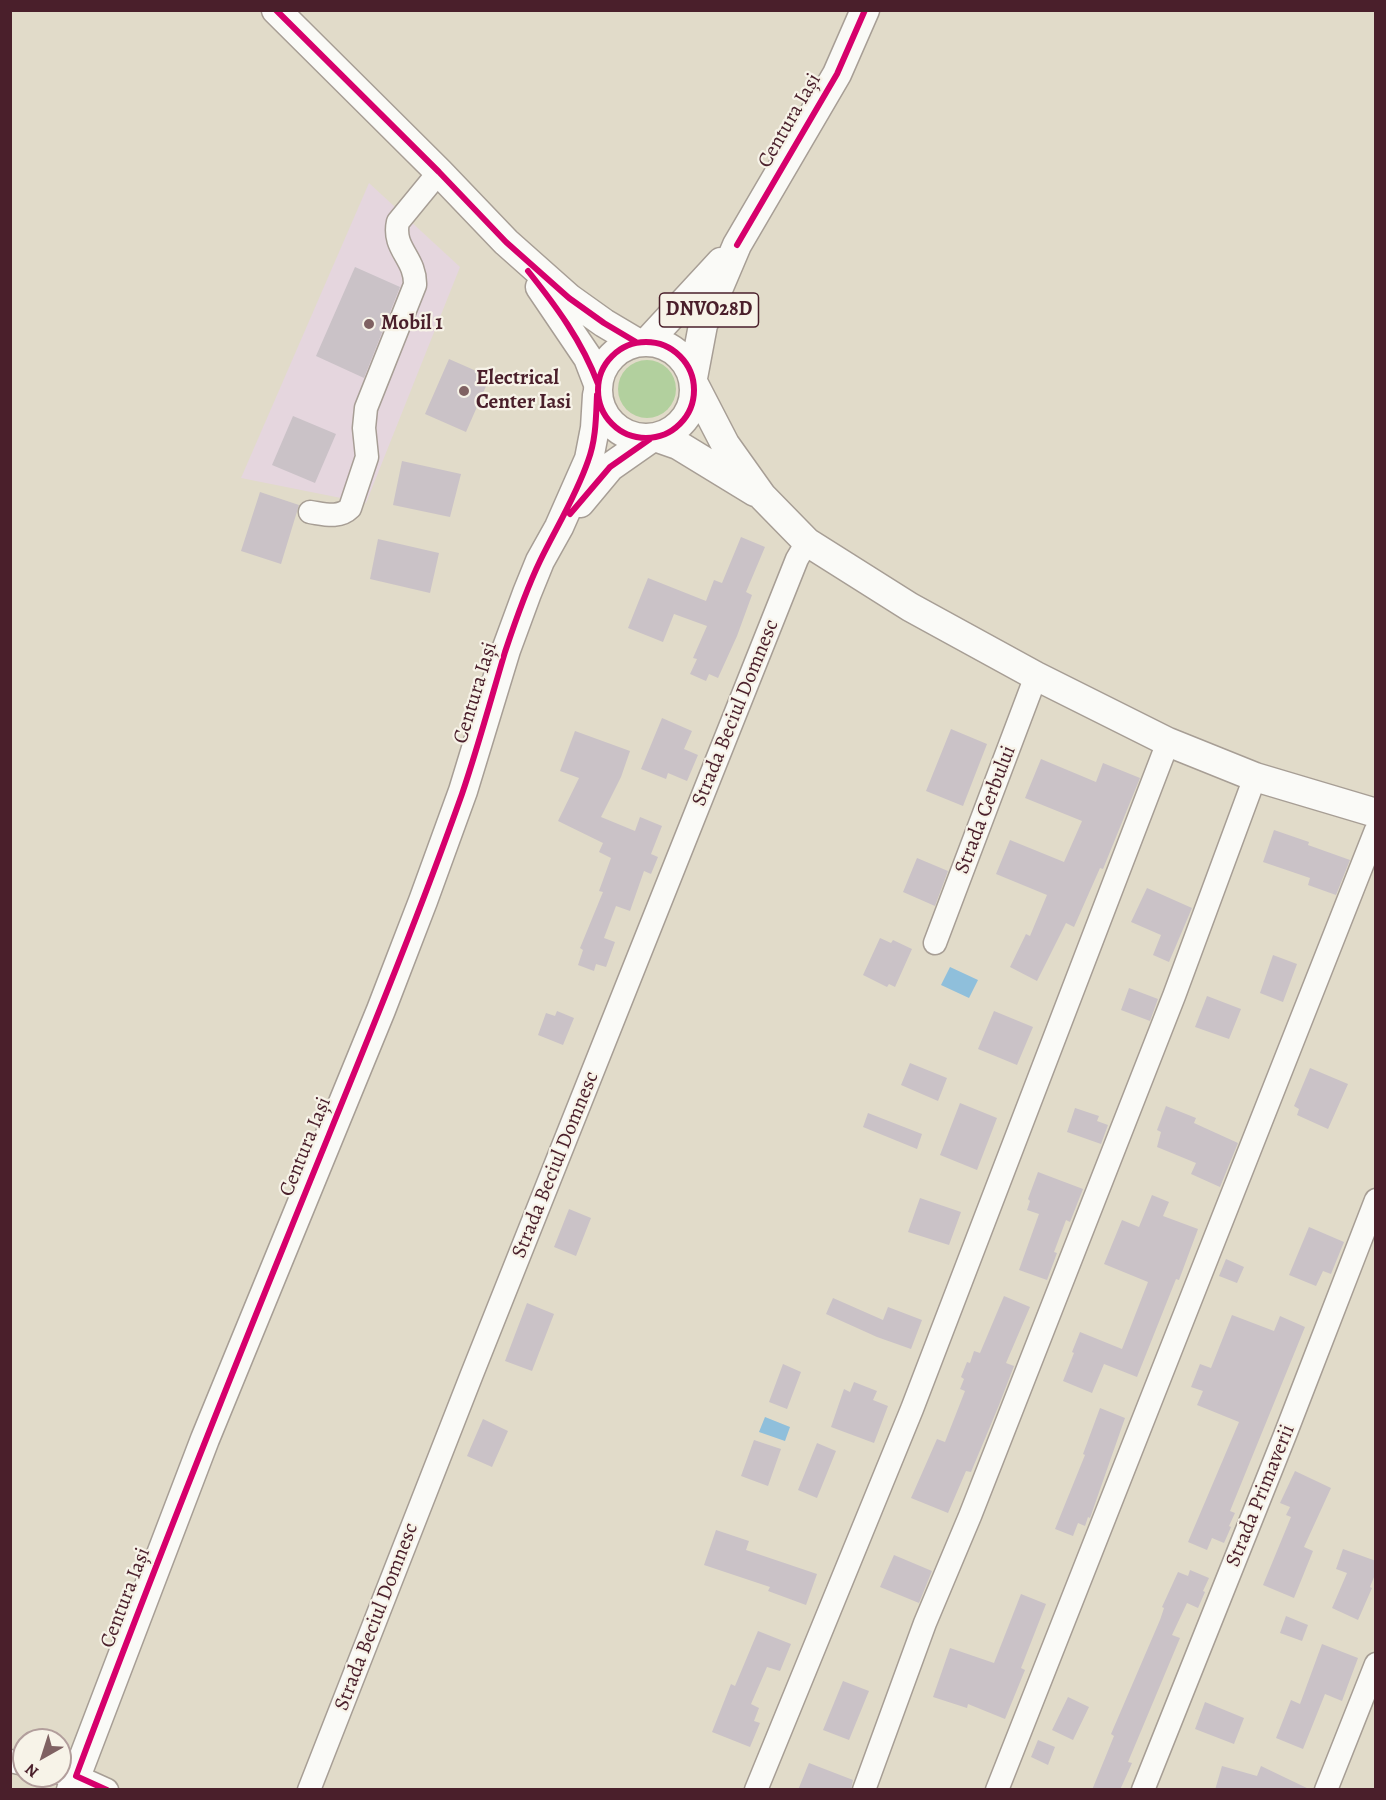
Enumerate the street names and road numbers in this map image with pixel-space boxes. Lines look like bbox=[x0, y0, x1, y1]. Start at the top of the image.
street label: Centura Iași bbox=[753, 69, 827, 173]
road number: DNVO28D bbox=[660, 293, 758, 327]
street label: Strada Beciul Domnesc bbox=[687, 616, 785, 810]
street label: Centura Iași bbox=[449, 639, 503, 747]
street label: Strada Cerbului bbox=[950, 742, 1022, 878]
street label: Strada Beciul Domnesc bbox=[507, 1068, 605, 1262]
street label: Centura Iași bbox=[275, 1094, 337, 1200]
street label: Strada Primaverii bbox=[1221, 1421, 1301, 1571]
street label: Strada Beciul Domnesc bbox=[330, 1520, 424, 1714]
street label: Centura Iași bbox=[95, 1544, 157, 1652]

